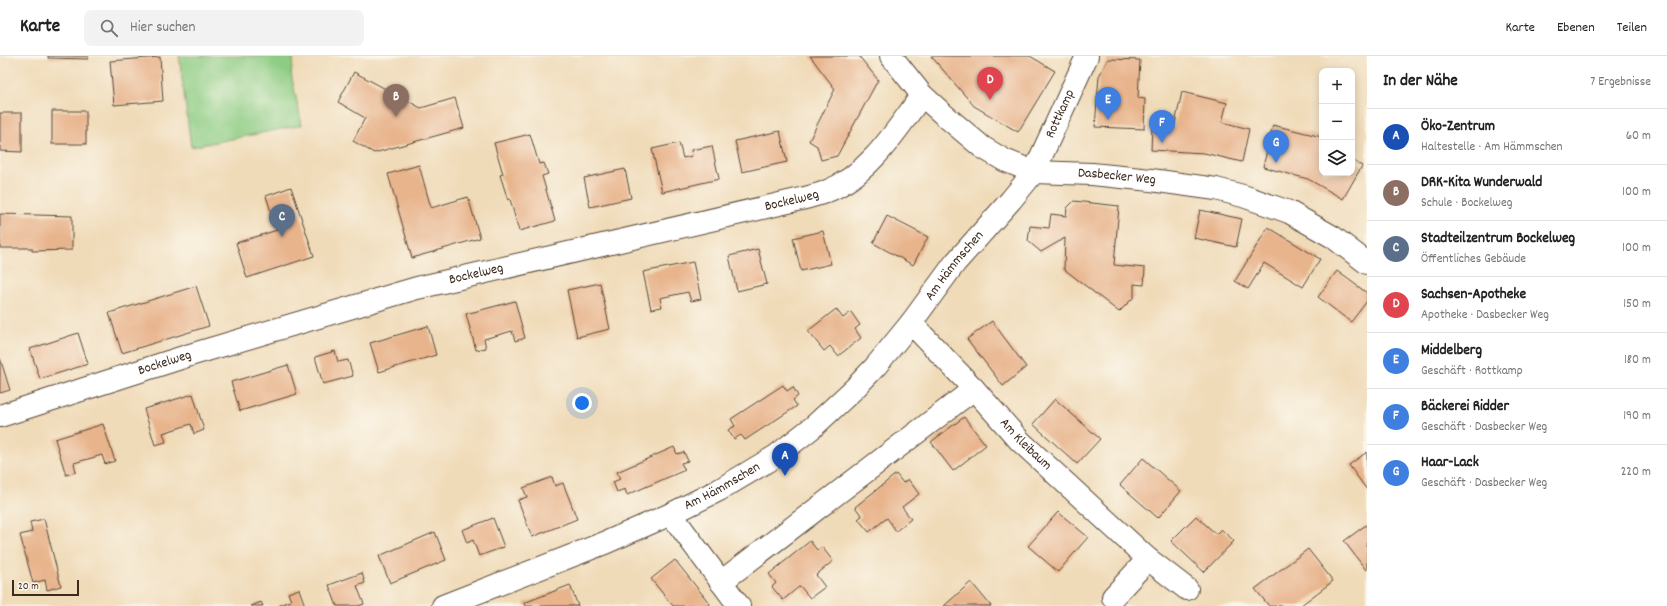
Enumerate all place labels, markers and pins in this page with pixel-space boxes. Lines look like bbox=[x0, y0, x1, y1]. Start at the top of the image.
pin: D bbox=[977, 67, 1003, 100]
pin: B bbox=[383, 84, 409, 117]
pin: E bbox=[1095, 87, 1121, 120]
pin: F bbox=[1149, 110, 1175, 143]
pin: G bbox=[1263, 130, 1289, 163]
pin: C bbox=[269, 204, 295, 237]
pin: A bbox=[772, 443, 798, 476]

